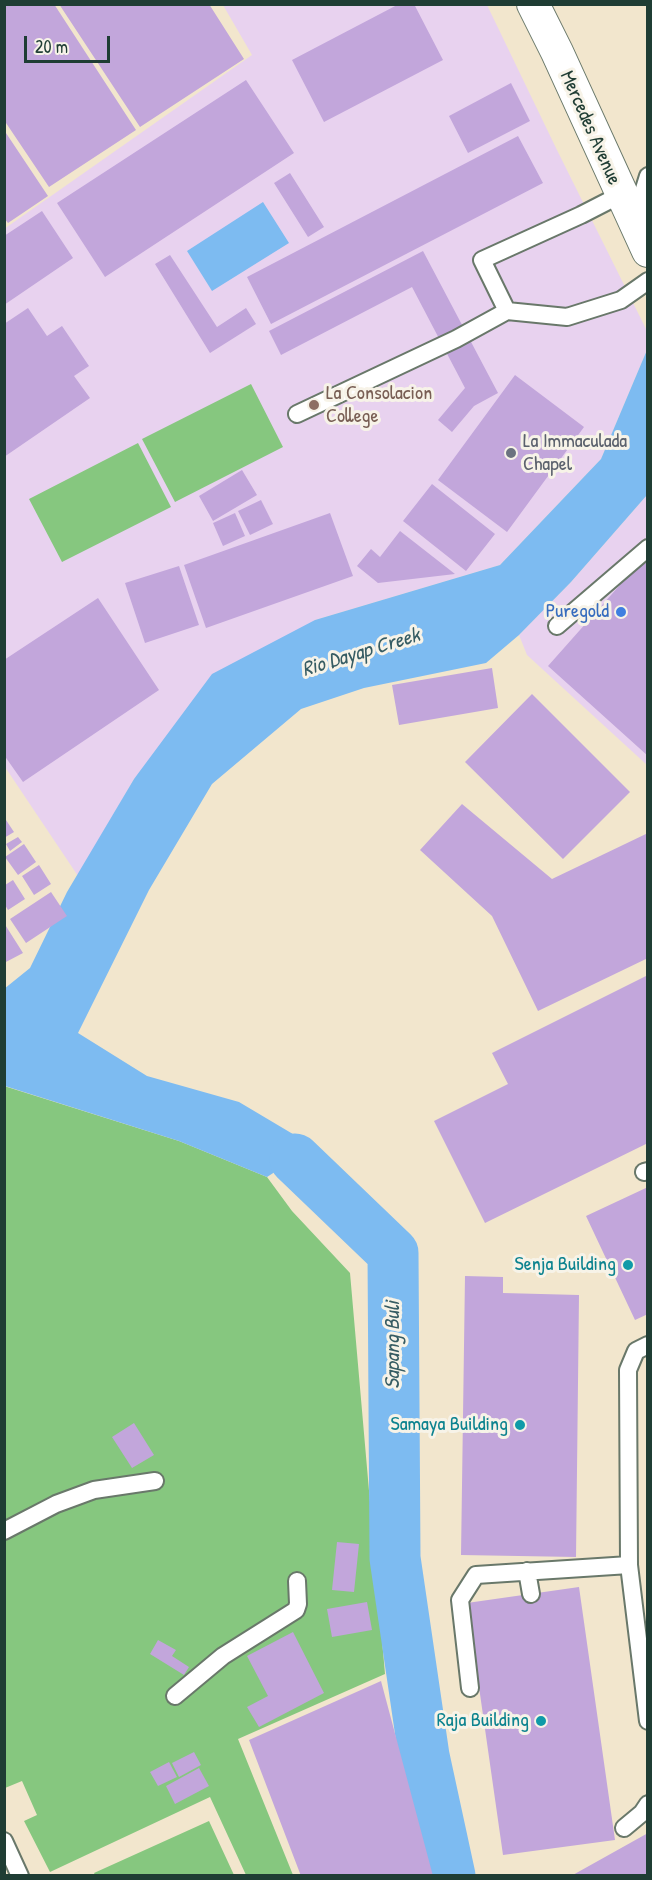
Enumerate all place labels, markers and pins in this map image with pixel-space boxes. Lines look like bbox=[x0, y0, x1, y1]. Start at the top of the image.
place label: La Consolacion College bbox=[326, 382, 432, 429]
marker: La Consolacion College bbox=[307, 398, 321, 412]
place label: La Immaculada Chapel bbox=[523, 430, 627, 477]
marker: La Immaculada Chapel bbox=[504, 446, 518, 460]
place label: Puregold bbox=[546, 600, 609, 624]
marker: Puregold bbox=[614, 605, 628, 619]
place label: Senja Building bbox=[515, 1253, 616, 1277]
marker: Senja Building bbox=[621, 1258, 635, 1272]
place label: Samaya Building bbox=[390, 1413, 508, 1437]
marker: Samaya Building bbox=[513, 1418, 527, 1432]
place label: Raja Building bbox=[437, 1709, 529, 1733]
marker: Raja Building bbox=[534, 1714, 548, 1728]

